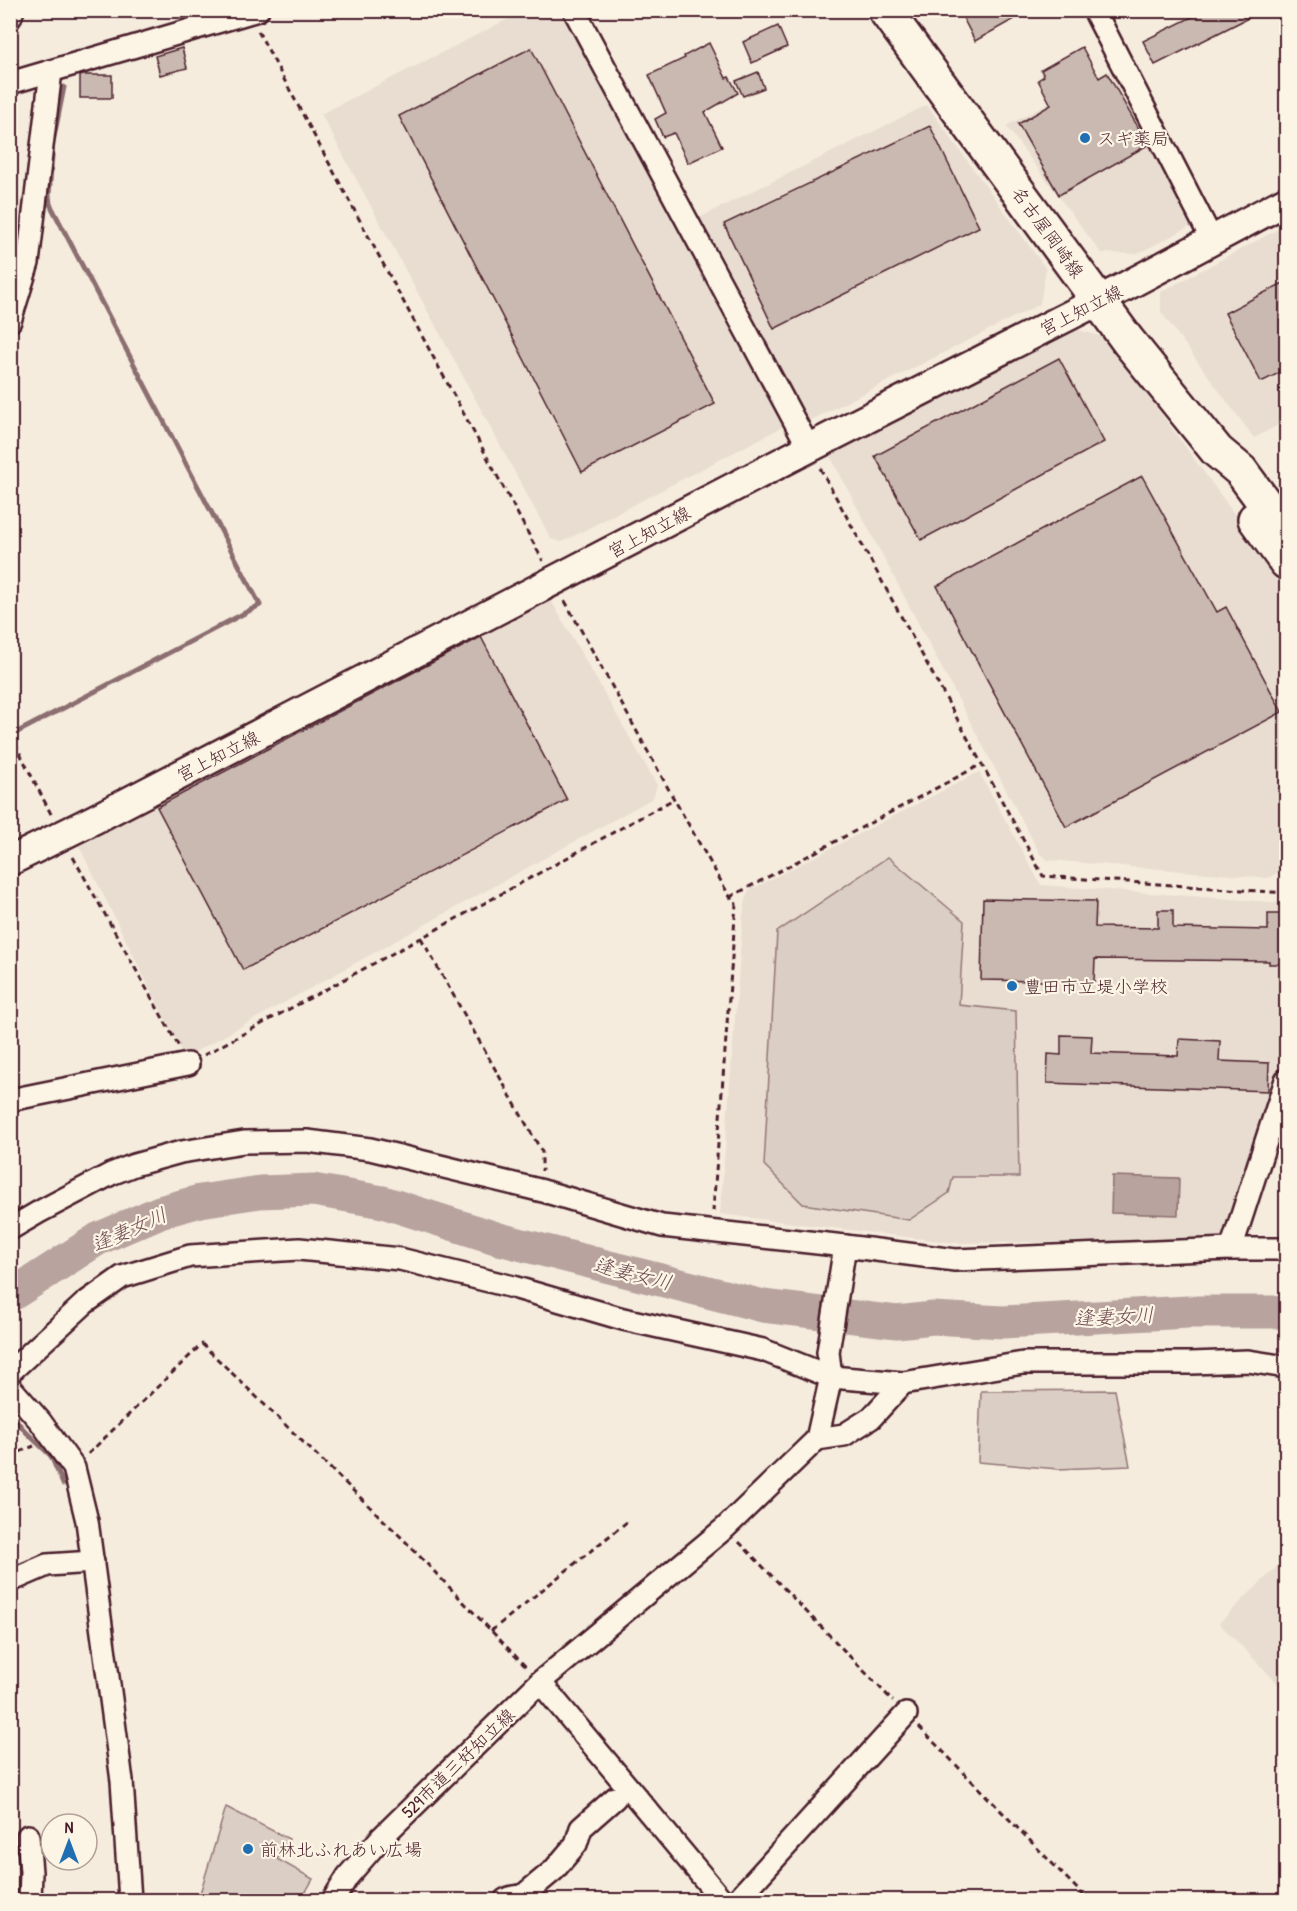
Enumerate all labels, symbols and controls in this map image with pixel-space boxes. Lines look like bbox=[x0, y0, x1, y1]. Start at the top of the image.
place label: スギ薬局 bbox=[1097, 126, 1169, 151]
marker: スギ薬局 bbox=[1078, 131, 1092, 145]
street label: 名古屋岡崎線 bbox=[1006, 181, 1090, 283]
street label: 宮上知立線 bbox=[1035, 278, 1127, 342]
street label: 宮上知立線 bbox=[603, 500, 695, 564]
street label: 宮上知立線 bbox=[172, 724, 264, 788]
place label: 豊田市立堤小学校 bbox=[1024, 974, 1168, 999]
marker: 豊田市立堤小学校 bbox=[1005, 979, 1019, 993]
water label: 逢妻女川 bbox=[87, 1200, 171, 1258]
water label: 逢妻女川 bbox=[591, 1250, 675, 1296]
water label: 逢妻女川 bbox=[1073, 1300, 1155, 1332]
street label: 529市道三好知立線 bbox=[396, 1702, 520, 1824]
north arrow bbox=[39, 1812, 99, 1872]
text: N bbox=[65, 1816, 74, 1838]
place label: 前林北ふれあい広場 bbox=[260, 1837, 422, 1862]
marker: 前林北ふれあい広場 bbox=[241, 1842, 255, 1856]

